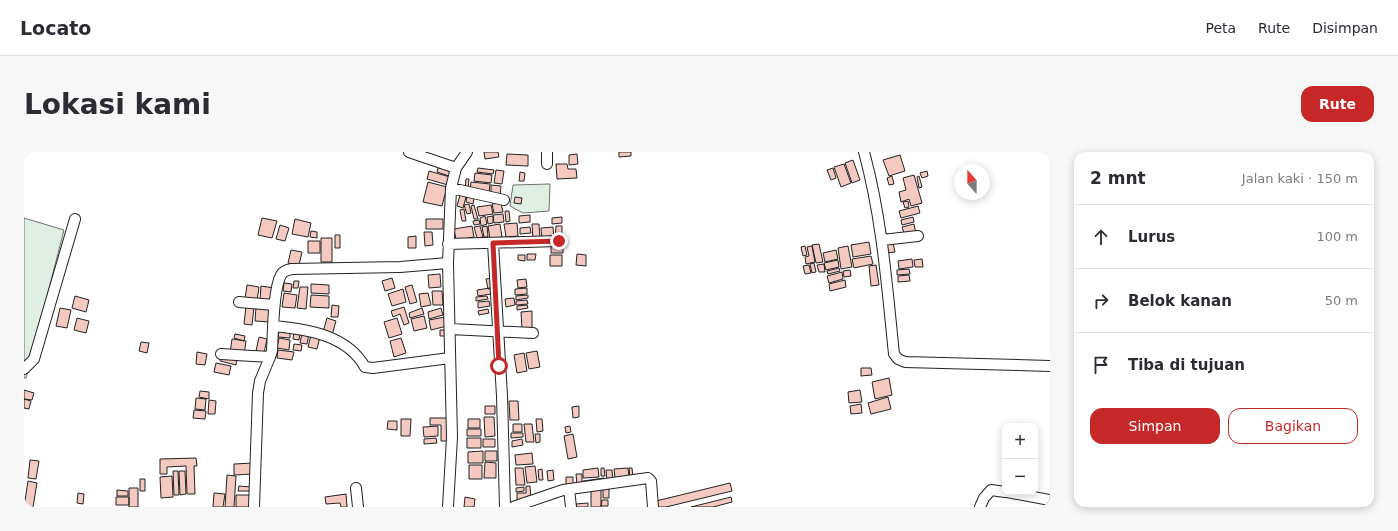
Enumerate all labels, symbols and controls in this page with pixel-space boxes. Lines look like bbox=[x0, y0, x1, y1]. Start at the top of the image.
text: Locato bbox=[20, 17, 91, 39]
text: Peta bbox=[1205, 20, 1236, 36]
text: Rute bbox=[1258, 20, 1290, 36]
text: Disimpan bbox=[1312, 20, 1378, 36]
button: Rute bbox=[1301, 86, 1374, 122]
text: Lokasi kami bbox=[24, 88, 211, 121]
north arrow bbox=[954, 164, 990, 200]
text: 2 mnt bbox=[1090, 168, 1146, 188]
text: Jalan kaki · 150 m bbox=[1242, 171, 1358, 186]
icon: ahead bbox=[1090, 226, 1112, 248]
text: Lurus bbox=[1128, 228, 1175, 246]
text: 100 m bbox=[1316, 229, 1358, 244]
route end bbox=[550, 232, 568, 250]
icon: right bbox=[1090, 290, 1112, 312]
text: Belok kanan bbox=[1128, 292, 1232, 310]
text: 50 m bbox=[1325, 293, 1358, 308]
icon: arrive bbox=[1090, 354, 1112, 376]
text: Tiba di tujuan bbox=[1128, 356, 1245, 374]
route start bbox=[490, 357, 508, 375]
button: Simpan bbox=[1090, 408, 1220, 444]
button: Bagikan bbox=[1228, 408, 1358, 444]
map controls bbox=[1002, 423, 1038, 495]
button: + bbox=[1002, 423, 1038, 459]
button: − bbox=[1002, 459, 1038, 495]

